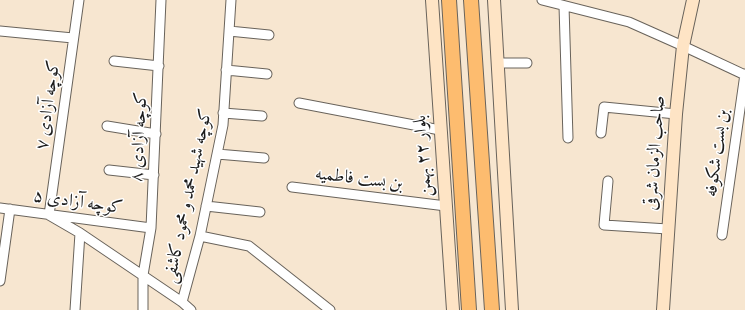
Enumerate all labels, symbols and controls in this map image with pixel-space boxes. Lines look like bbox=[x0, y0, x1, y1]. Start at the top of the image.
street label: کوچه آزادی ۷ bbox=[31, 59, 65, 151]
street label: کوچه آزادی ۸ bbox=[126, 91, 152, 183]
street label: صاحب الزمان شرقی bbox=[640, 95, 670, 211]
street label: کوچه شهید محمد و محمود کاشفی bbox=[159, 107, 217, 285]
street label: بن بست شکوفه bbox=[700, 108, 734, 198]
street label: بلوار ۲۲ بهمن bbox=[409, 114, 437, 198]
street label: بن بست فاطمیه bbox=[314, 163, 404, 195]
street label: کوچه آزادی ۵ bbox=[32, 185, 124, 219]

